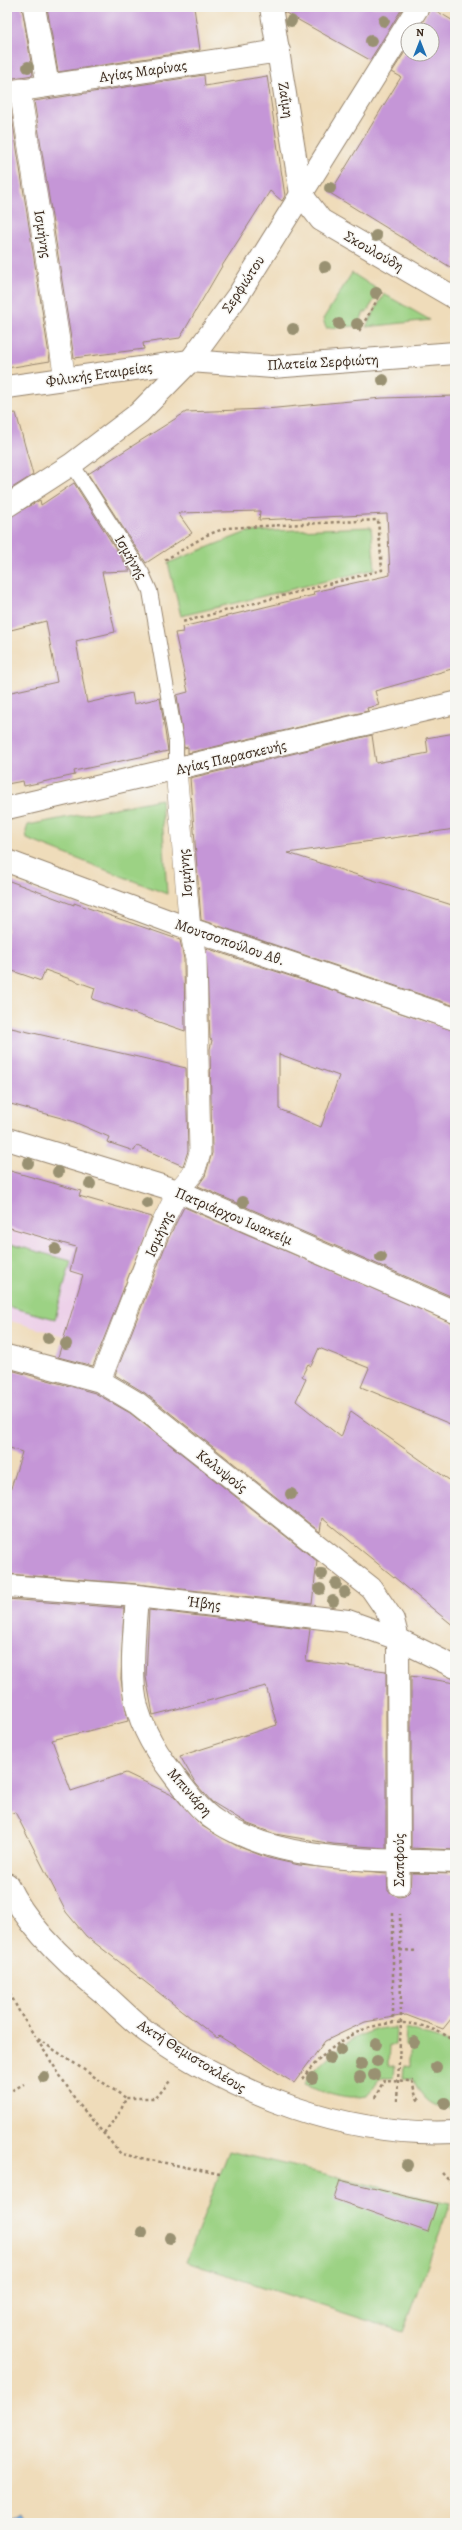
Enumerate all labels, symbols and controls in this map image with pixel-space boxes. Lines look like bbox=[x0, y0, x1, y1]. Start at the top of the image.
north arrow bbox=[400, 22, 440, 62]
text: N bbox=[416, 25, 424, 40]
street label: Αγίας Μαρίνας bbox=[97, 55, 188, 87]
street label: Ζαΐμη bbox=[273, 80, 299, 120]
street label: Ισμήνης bbox=[29, 209, 57, 259]
street label: Σκουλούδη bbox=[340, 226, 408, 276]
street label: Σερφιώτου bbox=[217, 251, 269, 317]
street label: Πλατεία Σερφιώτη bbox=[267, 349, 379, 375]
street label: Φιλικής Εταιρείας bbox=[44, 357, 154, 391]
street label: Ισμήνης bbox=[110, 531, 152, 583]
street label: Αγίας Παρασκευής bbox=[173, 735, 288, 780]
street label: Ισμήνης bbox=[173, 848, 197, 898]
street label: Μουτσοπούλου Αθ. bbox=[172, 914, 288, 970]
street label: Πατριάρχου Ιωακείμ bbox=[172, 1182, 297, 1250]
street label: Ισμήνης bbox=[140, 1208, 178, 1260]
street label: Καλυψούς bbox=[192, 1445, 252, 1497]
street label: Ήβης bbox=[186, 1591, 222, 1615]
street label: Μπινιάρη bbox=[163, 1763, 217, 1821]
street label: Σαπφούς bbox=[389, 1833, 409, 1887]
street label: Ακτή Θεμιστοκλέους bbox=[133, 2014, 250, 2097]

